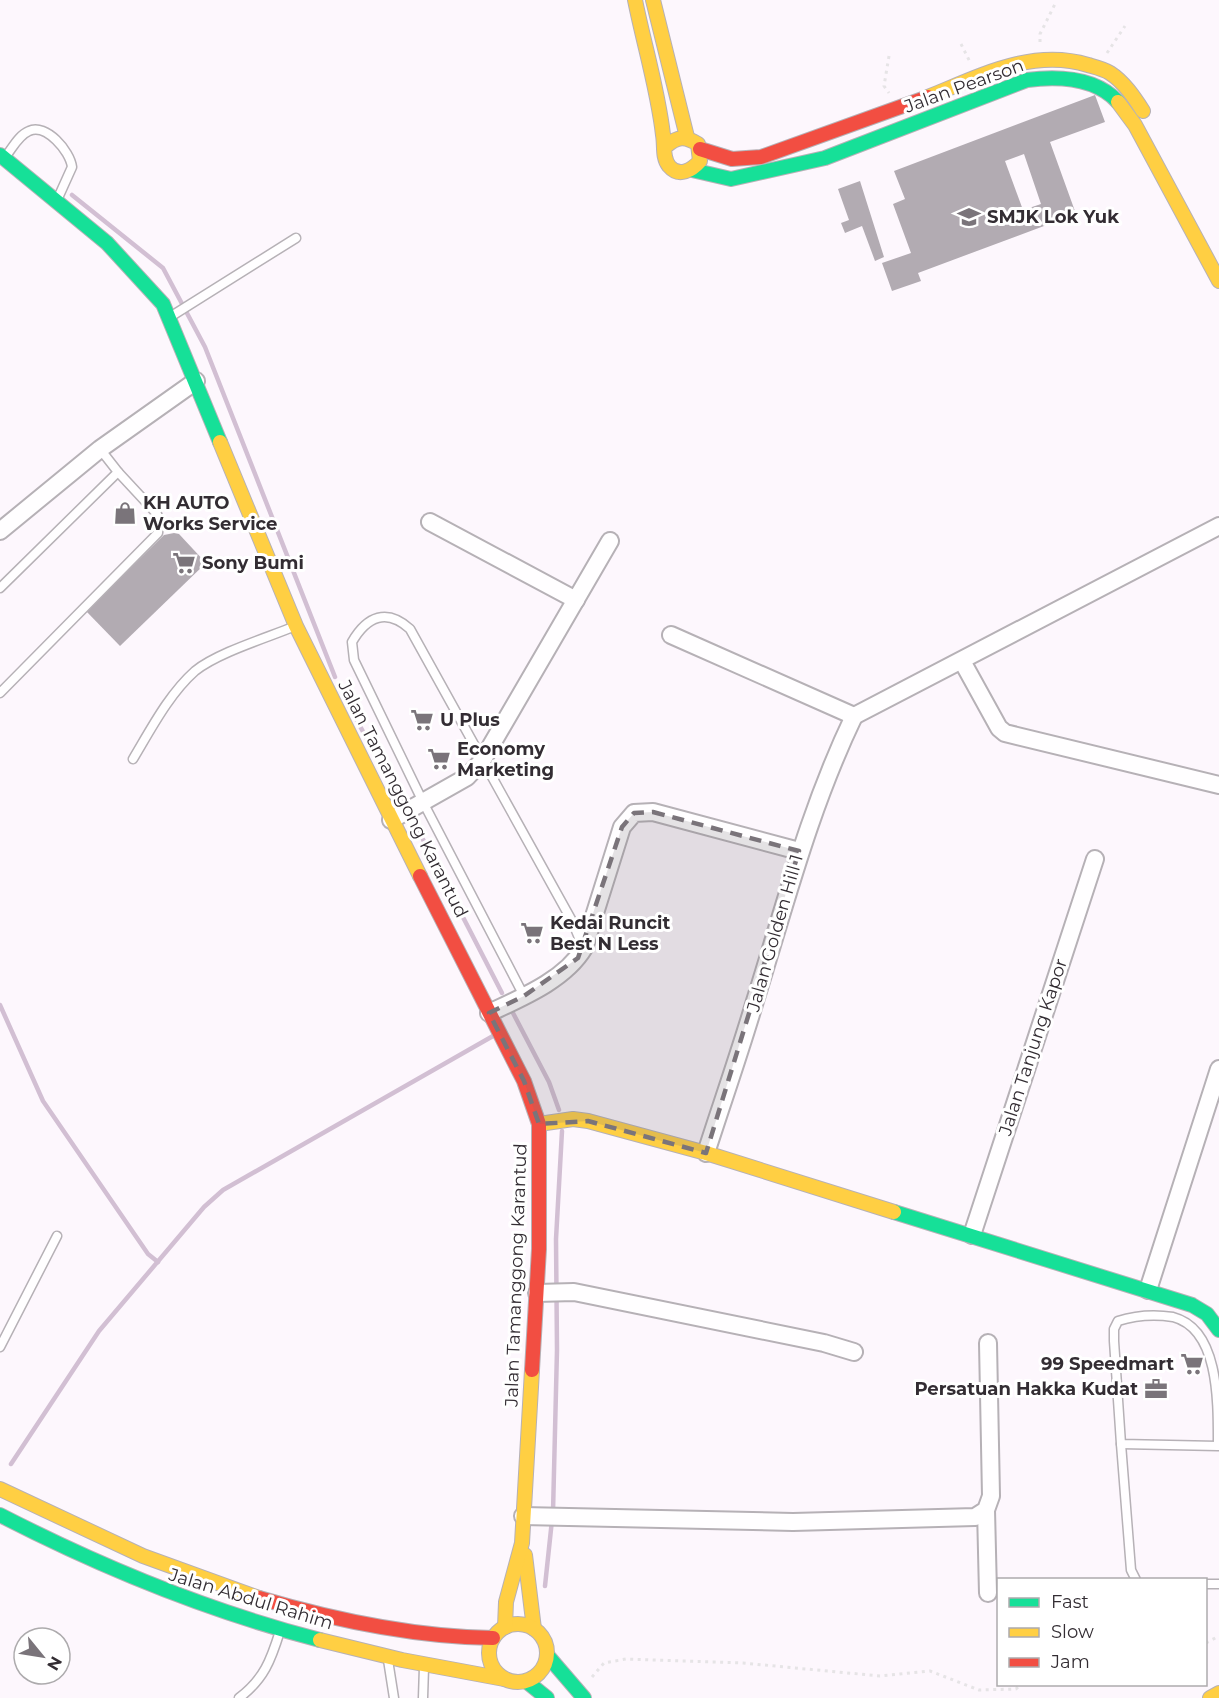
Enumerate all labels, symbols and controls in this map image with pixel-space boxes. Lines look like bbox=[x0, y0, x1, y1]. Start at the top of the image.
street label: Jalan Pearson bbox=[900, 54, 1027, 118]
school or university icon: SMJK Lok Yuk bbox=[956, 204, 982, 230]
place label: SMJK Lok Yuk bbox=[987, 206, 1119, 228]
place label: KH AUTO Works Service bbox=[143, 492, 277, 535]
shop icon: KH AUTO Works Service bbox=[112, 500, 138, 526]
supermarket icon: Sony Bumi bbox=[171, 550, 197, 576]
place label: Sony Bumi bbox=[202, 552, 304, 574]
street label: Jalan Tamanggong Karantud bbox=[333, 676, 473, 921]
supermarket icon: U Plus bbox=[409, 707, 435, 733]
place label: U Plus bbox=[440, 709, 500, 731]
place label: Economy Marketing bbox=[457, 738, 554, 781]
supermarket icon: Economy Marketing bbox=[426, 746, 452, 772]
street label: Jalan Golden Hill 1 bbox=[742, 852, 808, 1015]
place label: Kedai Runcit Best N Less bbox=[550, 912, 670, 955]
supermarket icon: Kedai Runcit Best N Less bbox=[519, 920, 545, 946]
street label: Jalan Tanjung Kapor bbox=[994, 956, 1072, 1139]
street label: Jalan Tamanggong Karantud bbox=[500, 1143, 532, 1408]
supermarket icon: 99 Speedmart bbox=[1179, 1351, 1205, 1377]
place label: 99 Speedmart bbox=[1041, 1353, 1174, 1375]
office icon: Persatuan Hakka Kudat bbox=[1143, 1376, 1169, 1402]
place label: Persatuan Hakka Kudat bbox=[914, 1378, 1138, 1400]
street label: Jalan Abdul Rahim bbox=[165, 1563, 336, 1634]
legend bbox=[997, 1578, 1207, 1686]
text: Fast bbox=[1051, 1591, 1089, 1613]
text: Slow bbox=[1051, 1621, 1094, 1643]
north arrow bbox=[12, 1626, 72, 1686]
text: Jam bbox=[1050, 1651, 1090, 1673]
text: N bbox=[43, 1653, 66, 1674]

